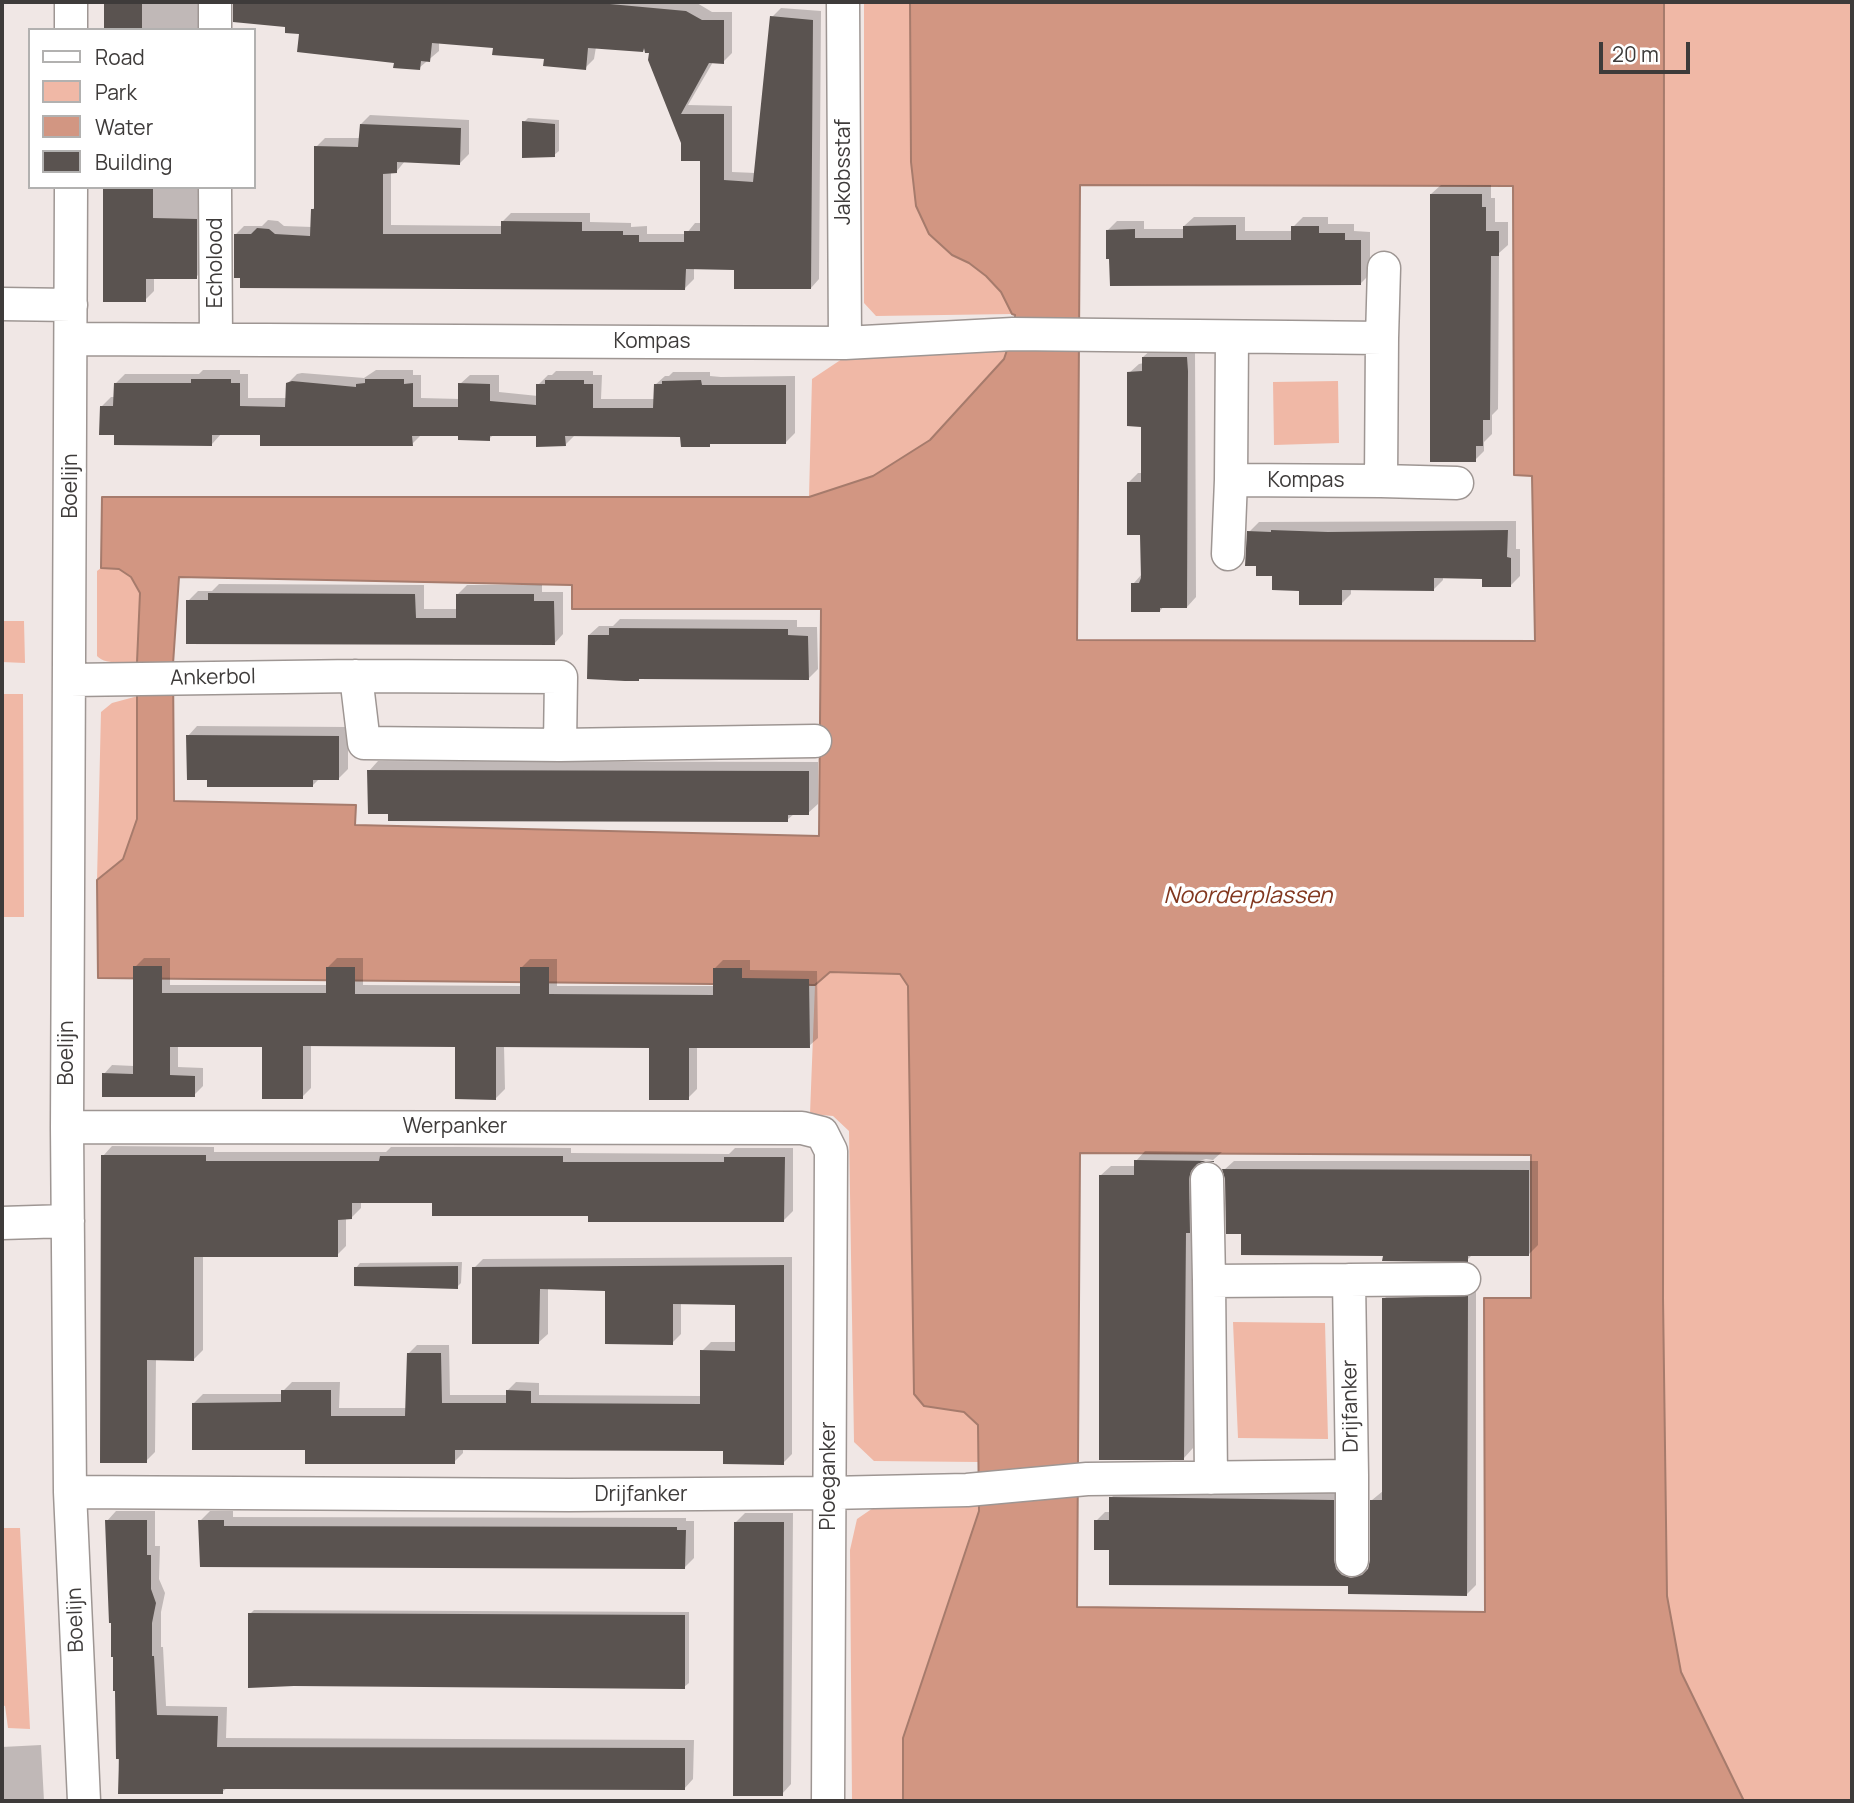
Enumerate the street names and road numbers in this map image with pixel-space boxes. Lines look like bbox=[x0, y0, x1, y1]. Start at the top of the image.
street label: Jakobsstaf bbox=[831, 119, 857, 225]
street label: Echolood bbox=[203, 218, 229, 308]
street label: Kompas bbox=[614, 329, 690, 355]
street label: Boelijn bbox=[58, 453, 84, 519]
street label: Kompas bbox=[1268, 468, 1344, 494]
street label: Ankerbol bbox=[170, 665, 256, 691]
street label: Boelijn bbox=[54, 1020, 80, 1086]
street label: Werpanker bbox=[403, 1114, 507, 1140]
street label: Drijfanker bbox=[1338, 1359, 1364, 1453]
street label: Ploeganker bbox=[816, 1422, 842, 1530]
street label: Drijfanker bbox=[594, 1482, 688, 1508]
street label: Boelijn bbox=[62, 1587, 90, 1653]

